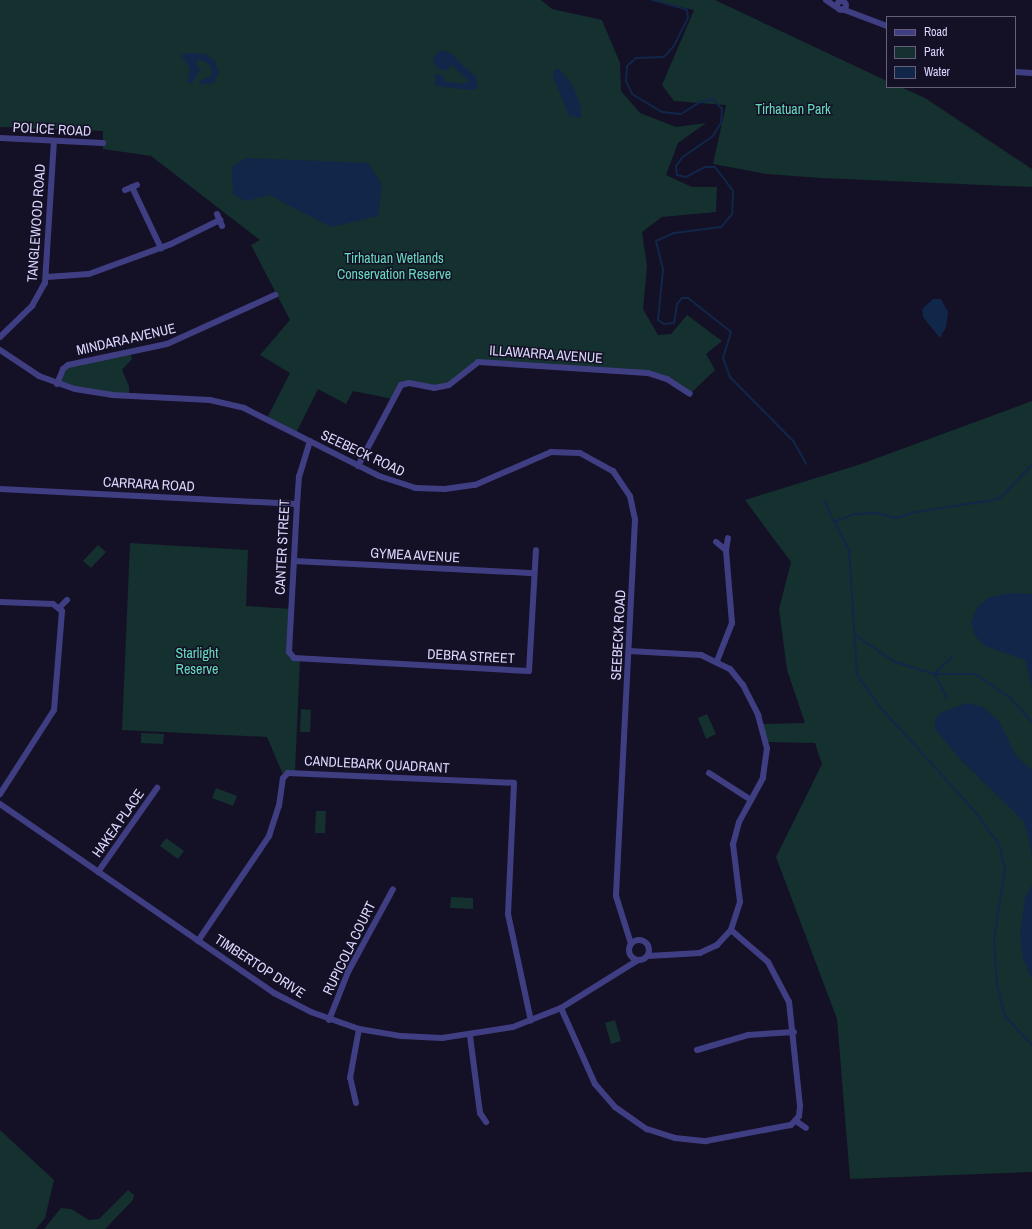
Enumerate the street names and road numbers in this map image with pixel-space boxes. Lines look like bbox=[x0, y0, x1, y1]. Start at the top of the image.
street label: POLICE ROAD bbox=[12, 119, 92, 139]
street label: TANGLEWOOD ROAD bbox=[23, 163, 49, 283]
street label: MINDARA AVENUE bbox=[74, 319, 178, 359]
street label: ILLAWARRA AVENUE bbox=[488, 342, 604, 366]
street label: SEEBECK ROAD bbox=[318, 426, 408, 480]
street label: CARRARA ROAD bbox=[102, 473, 196, 495]
street label: CANTER STREET bbox=[271, 499, 293, 595]
street label: GYMEA AVENUE bbox=[369, 544, 461, 566]
street label: SEEBECK ROAD bbox=[607, 589, 629, 681]
street label: DEBRA STREET bbox=[427, 645, 515, 667]
street label: CANDLEBARK QUADRANT bbox=[304, 752, 450, 776]
street label: HAKEA PLACE bbox=[88, 786, 148, 860]
street label: RUPICOLA COURT bbox=[319, 898, 379, 998]
street label: TIMBERTOP DRIVE bbox=[211, 930, 309, 1002]

